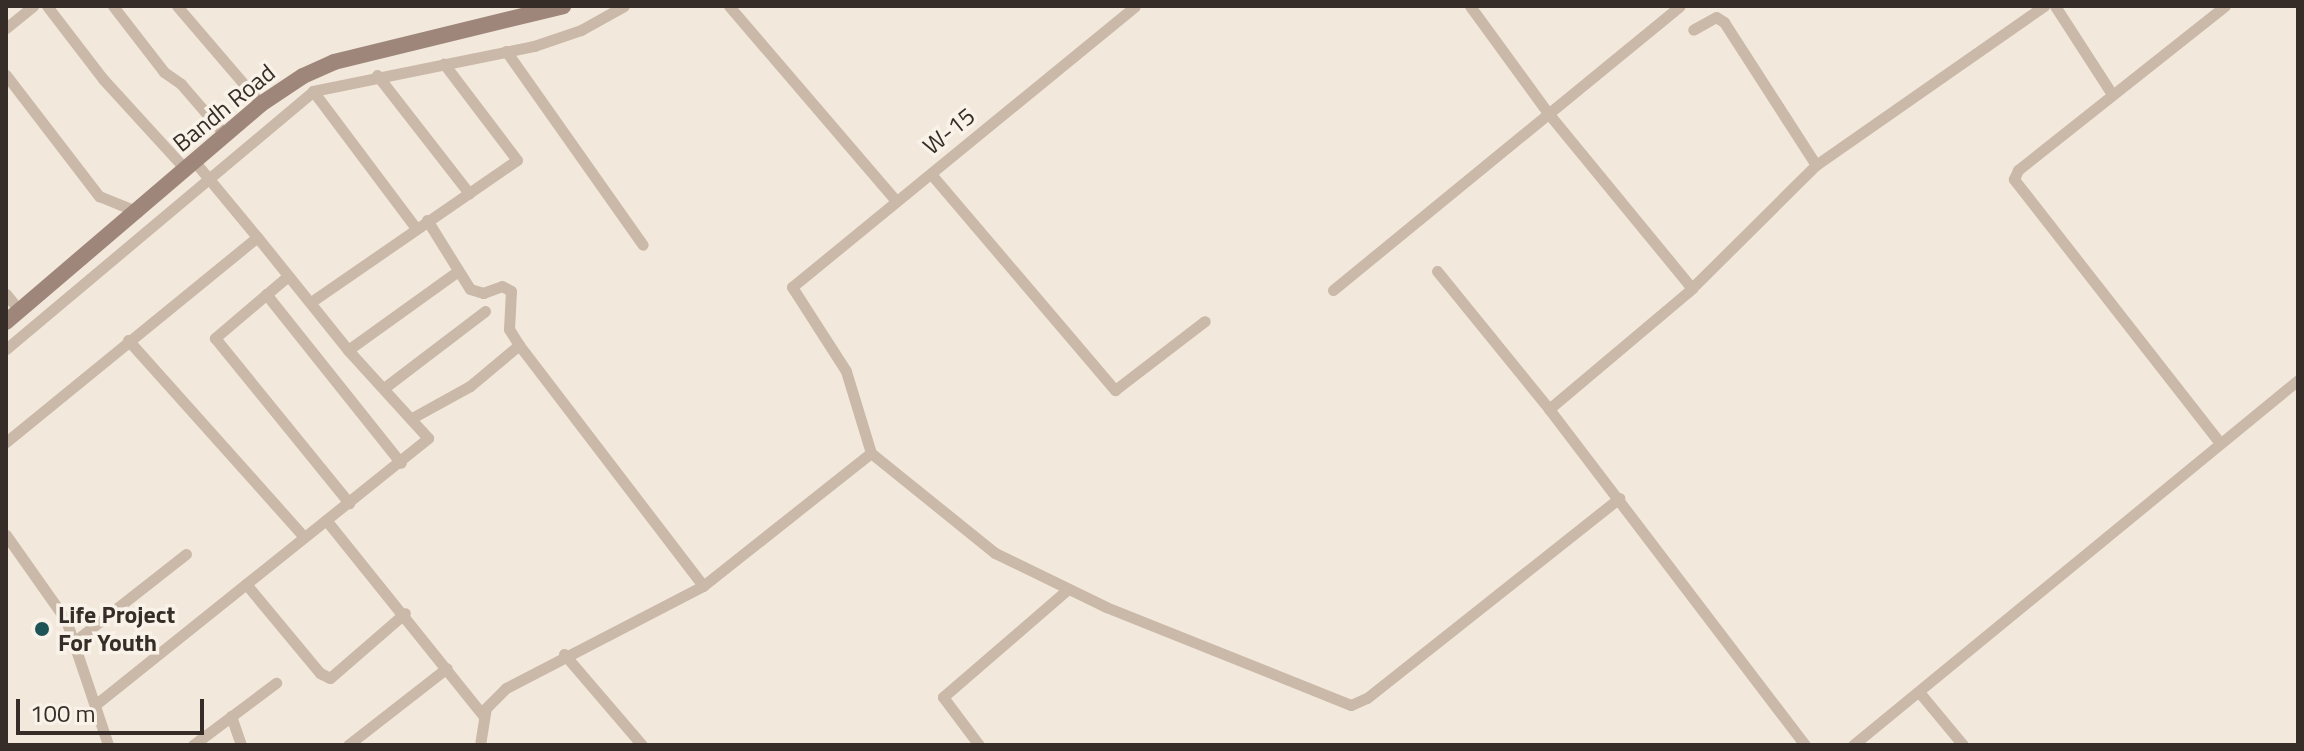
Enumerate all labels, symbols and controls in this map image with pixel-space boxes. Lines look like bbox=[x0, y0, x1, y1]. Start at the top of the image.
street label: Bandh Road bbox=[167, 58, 281, 158]
street label: W-15 bbox=[917, 101, 981, 161]
place label: Life Project For Youth bbox=[58, 601, 175, 657]
marker: Life Project For Youth bbox=[33, 620, 51, 638]
scale bar bbox=[20, 683, 208, 733]
text: 100 m bbox=[30, 695, 96, 731]

